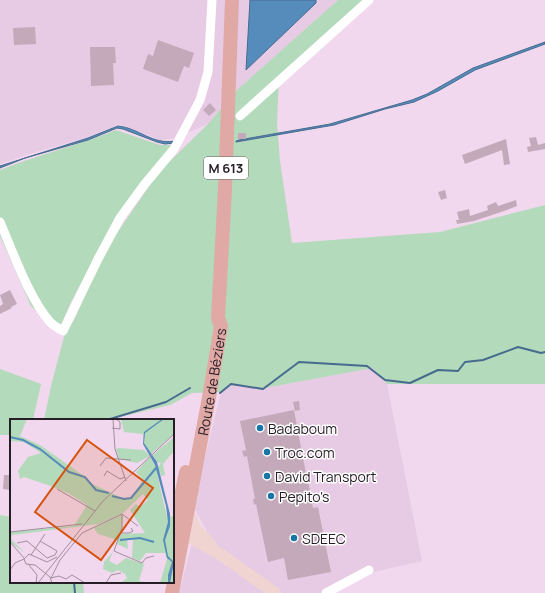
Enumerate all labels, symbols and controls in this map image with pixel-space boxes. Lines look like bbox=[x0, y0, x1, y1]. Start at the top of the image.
road number: M 613 bbox=[204, 157, 248, 179]
street label: Route de Béziers bbox=[192, 326, 230, 437]
inset map bbox=[10, 419, 174, 583]
place label: Badaboum bbox=[268, 419, 337, 438]
marker: Badaboum bbox=[255, 423, 265, 433]
place label: Troc.com bbox=[275, 443, 335, 462]
marker: Troc.com bbox=[262, 447, 272, 457]
place label: David Transport bbox=[275, 467, 377, 486]
marker: David Transport bbox=[262, 471, 272, 481]
place label: Pepito's bbox=[279, 487, 329, 506]
marker: Pepito's bbox=[266, 491, 276, 501]
place label: SDEEC bbox=[302, 529, 346, 548]
marker: SDEEC bbox=[289, 533, 299, 543]

